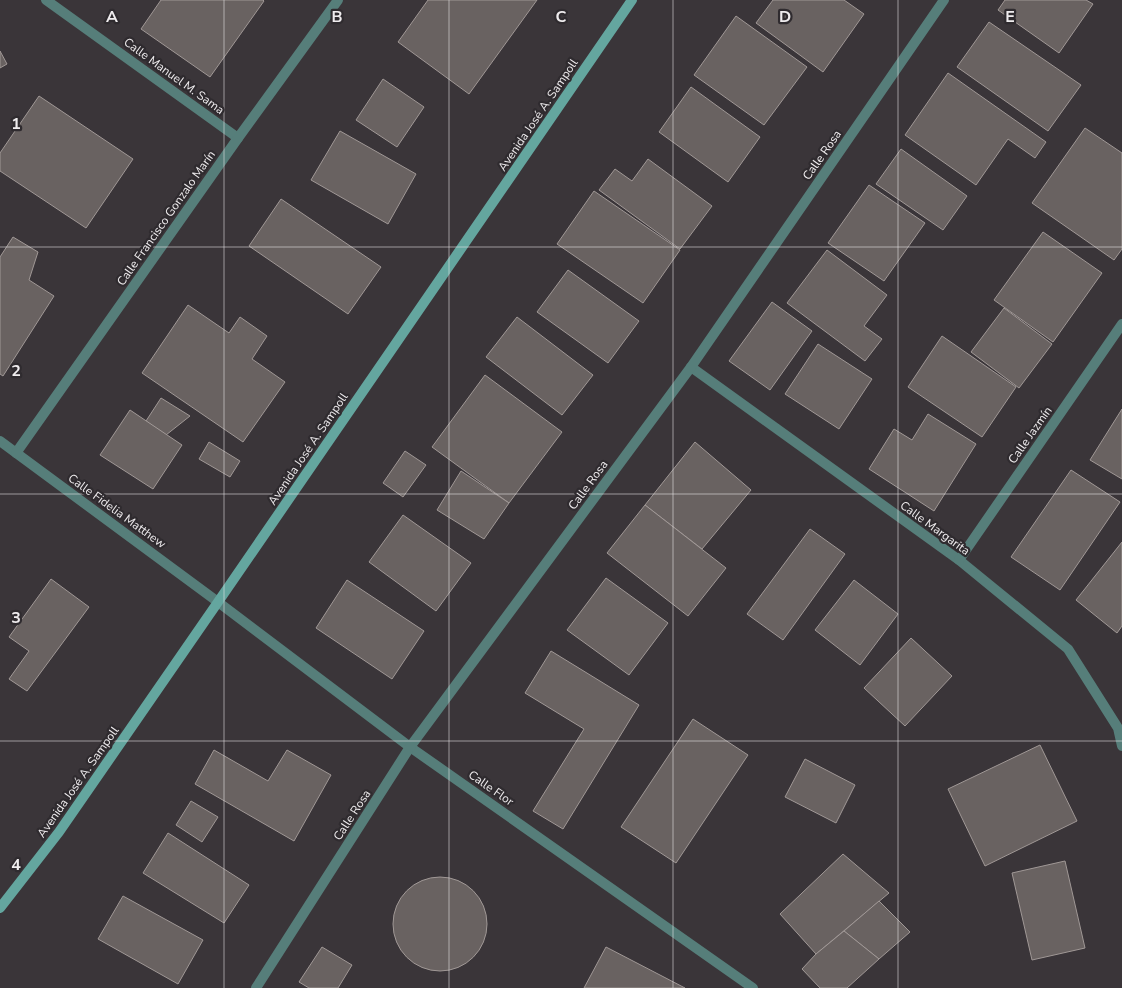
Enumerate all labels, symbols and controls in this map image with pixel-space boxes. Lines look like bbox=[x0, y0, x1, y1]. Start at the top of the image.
text: A bbox=[106, 6, 118, 28]
text: B bbox=[331, 6, 343, 28]
text: C bbox=[556, 6, 567, 28]
text: D bbox=[779, 6, 791, 28]
text: E bbox=[1005, 6, 1015, 28]
street label: Calle Manuel M. Sama bbox=[121, 34, 227, 118]
street label: Avenida José A. Sampoll bbox=[494, 55, 582, 174]
text: 1 bbox=[11, 113, 21, 135]
street label: Calle Rosa bbox=[799, 127, 845, 183]
street label: Calle Francisco Gonzalo Marín bbox=[113, 147, 219, 289]
text: 2 bbox=[11, 360, 21, 382]
street label: Avenida José A. Sampoll bbox=[264, 389, 352, 508]
street label: Calle Jazmín bbox=[1004, 403, 1056, 467]
street label: Calle Rosa bbox=[565, 457, 611, 513]
street label: Calle Fidelia Matthew bbox=[65, 470, 169, 552]
street label: Calle Margarita bbox=[897, 497, 973, 559]
text: 3 bbox=[11, 607, 21, 629]
street label: Avenida José A. Sampoll bbox=[33, 723, 123, 841]
street label: Calle Flor bbox=[465, 767, 517, 810]
street label: Calle Rosa bbox=[330, 787, 374, 843]
text: 4 bbox=[11, 854, 21, 876]

